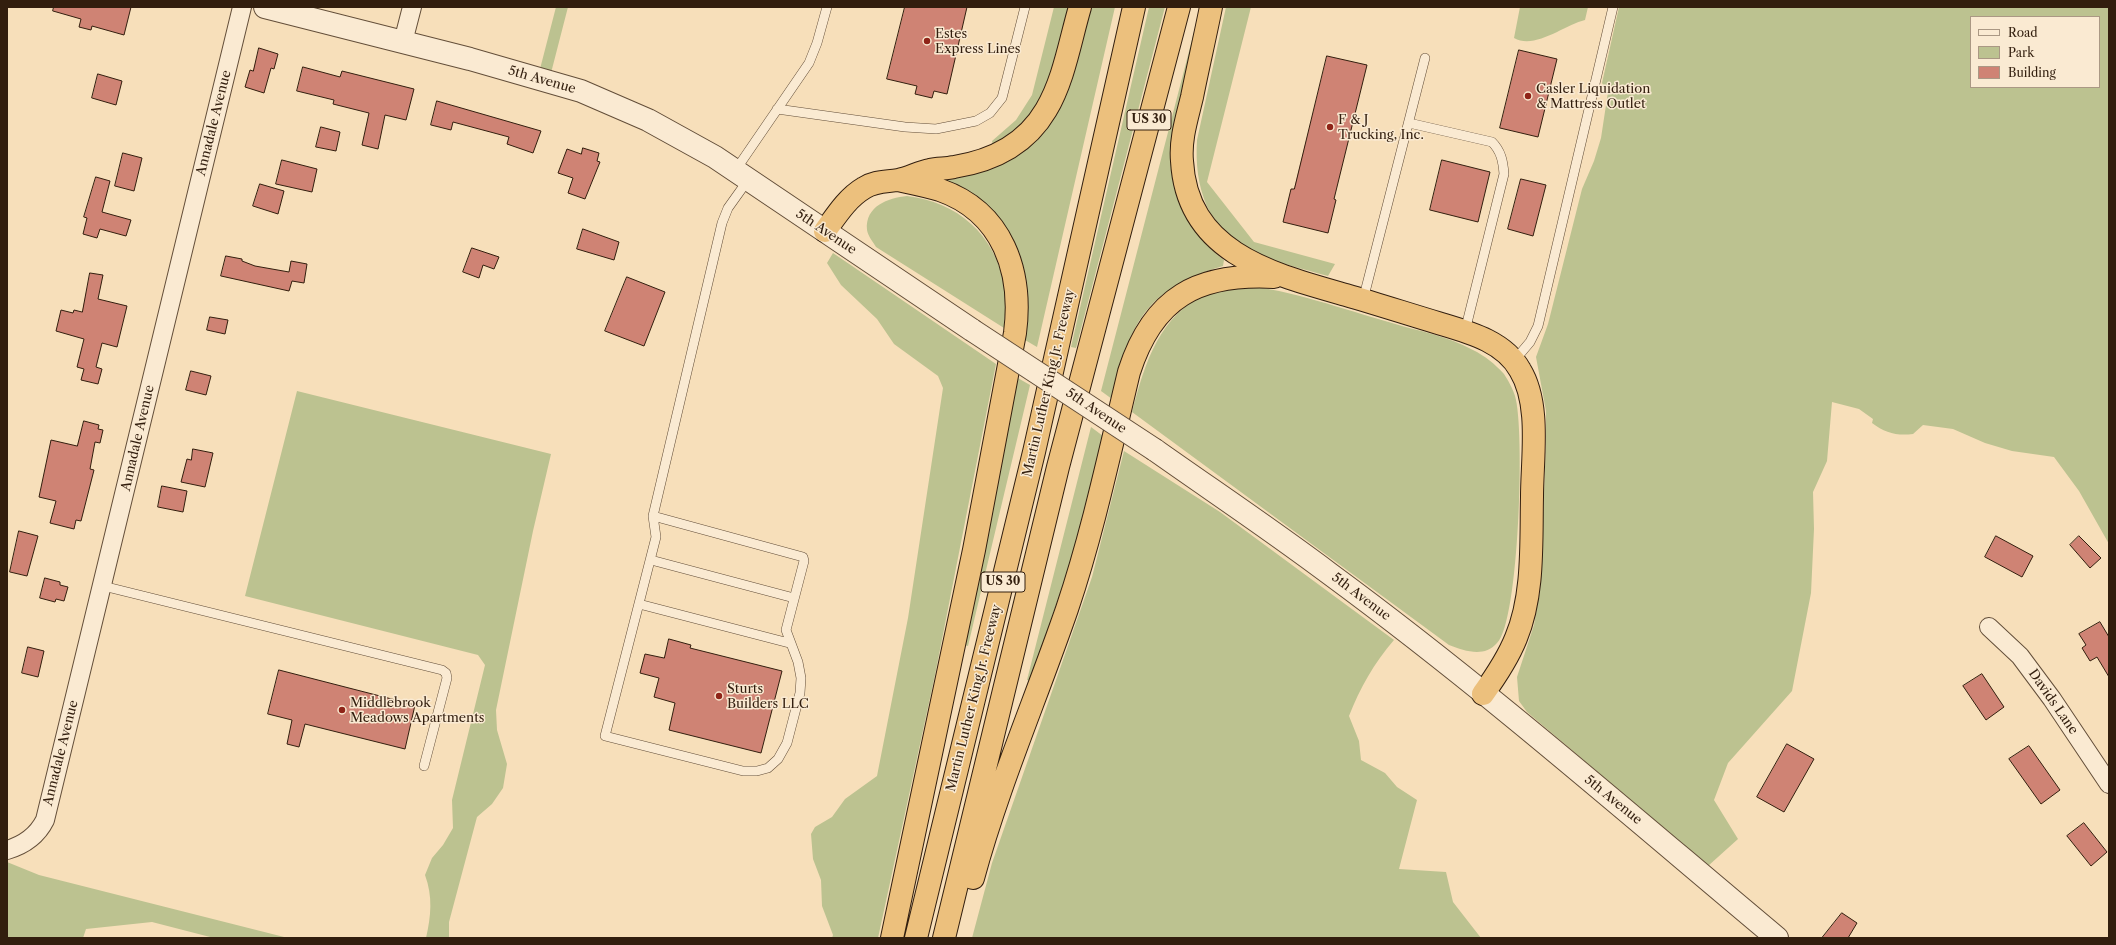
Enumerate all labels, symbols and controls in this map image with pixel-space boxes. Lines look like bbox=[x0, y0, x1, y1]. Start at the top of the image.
legend bbox=[1970, 16, 2100, 88]
text: Road bbox=[2008, 25, 2038, 40]
place label: Estes Express Lines bbox=[935, 26, 1020, 57]
marker: Estes Express Lines bbox=[922, 36, 932, 46]
text: Park bbox=[2008, 45, 2034, 60]
street label: 5th Avenue bbox=[506, 63, 578, 97]
text: Building bbox=[2008, 65, 2056, 80]
street label: Annadale Avenue bbox=[193, 69, 235, 177]
place label: Casler Liquidation & Mattress Outlet bbox=[1536, 81, 1650, 112]
marker: Casler Liquidation & Mattress Outlet bbox=[1523, 91, 1533, 101]
road number: US 30 bbox=[1127, 110, 1171, 130]
place label: F & J Trucking, Inc. bbox=[1338, 112, 1424, 143]
marker: F & J Trucking, Inc. bbox=[1325, 122, 1335, 132]
street label: 5th Avenue bbox=[793, 206, 859, 258]
street label: Martin Luther King Jr. Freeway bbox=[1020, 288, 1078, 478]
street label: Annadale Avenue bbox=[118, 383, 158, 493]
street label: 5th Avenue bbox=[1063, 385, 1129, 437]
street label: 5th Avenue bbox=[1329, 570, 1393, 624]
road number: US 30 bbox=[981, 572, 1025, 592]
street label: Martin Luther King Jr. Freeway bbox=[943, 603, 1005, 793]
street label: Davids Lane bbox=[2025, 666, 2081, 738]
place label: Sturts Builders LLC bbox=[727, 681, 809, 712]
marker: Sturts Builders LLC bbox=[714, 691, 724, 701]
place label: Middlebrook Meadows Apartments bbox=[350, 695, 484, 726]
street label: Annadale Avenue bbox=[40, 699, 82, 807]
marker: Middlebrook Meadows Apartments bbox=[337, 705, 347, 715]
street label: 5th Avenue bbox=[1581, 772, 1645, 828]

